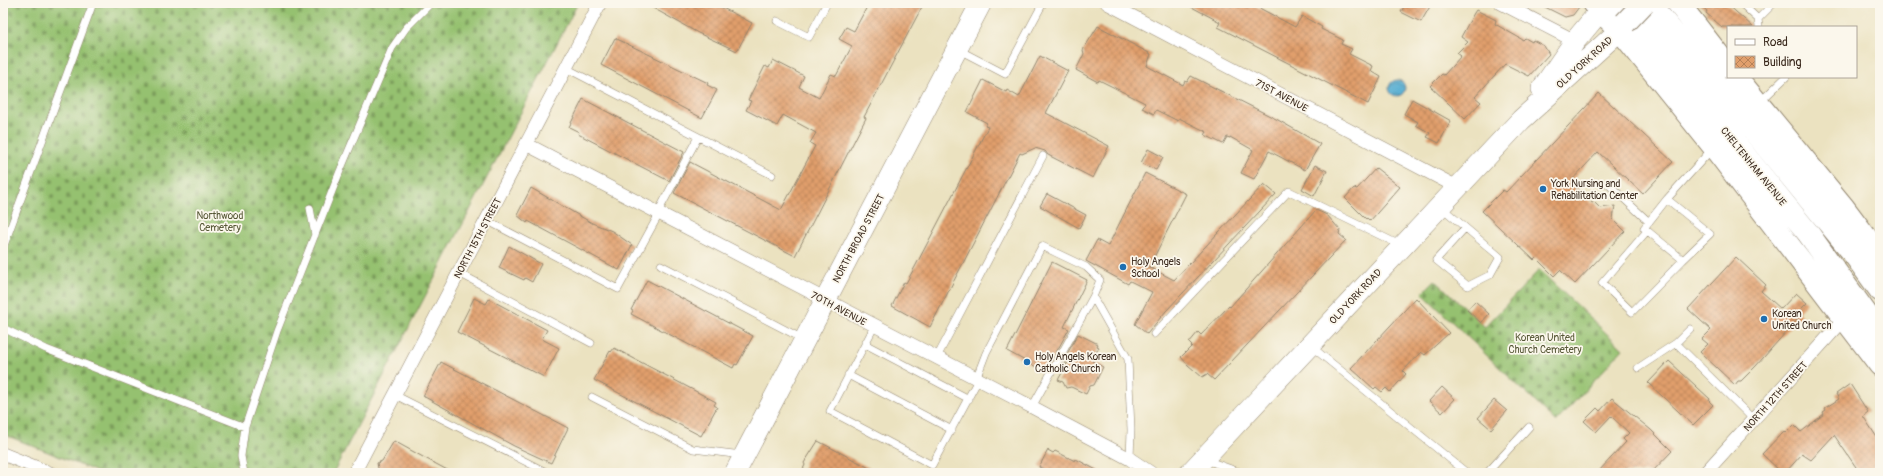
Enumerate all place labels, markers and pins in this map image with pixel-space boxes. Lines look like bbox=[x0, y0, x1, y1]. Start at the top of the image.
place label: York Nursing and Rehabilitation Center bbox=[1550, 178, 1639, 202]
marker: York Nursing and Rehabilitation Center bbox=[1538, 184, 1548, 194]
place label: Holy Angels School bbox=[1131, 256, 1181, 280]
marker: Holy Angels School bbox=[1118, 262, 1128, 272]
place label: Korean United Church bbox=[1772, 308, 1832, 332]
marker: Korean United Church bbox=[1759, 314, 1769, 324]
place label: Holy Angels Korean Catholic Church bbox=[1035, 351, 1117, 375]
marker: Holy Angels Korean Catholic Church bbox=[1022, 357, 1032, 367]

